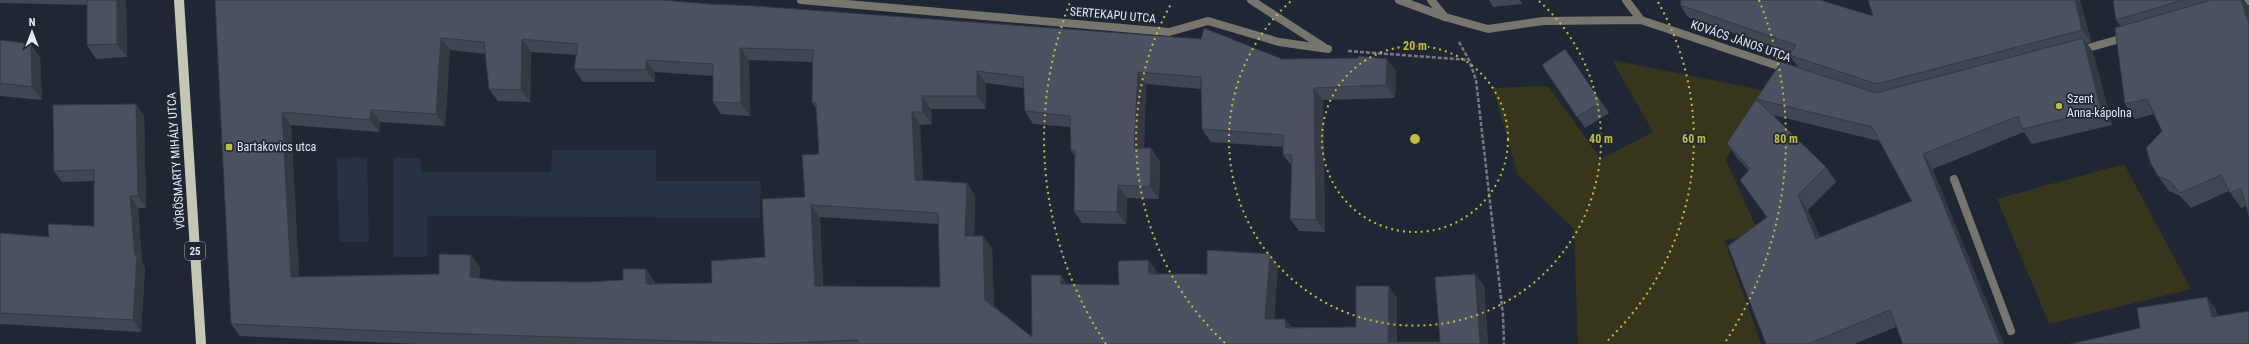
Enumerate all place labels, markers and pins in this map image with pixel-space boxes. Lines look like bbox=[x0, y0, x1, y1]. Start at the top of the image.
place label: Szent Anna-kápolna bbox=[2067, 92, 2132, 120]
marker: Szent Anna-kápolna bbox=[2054, 101, 2064, 111]
centre of rings bbox=[1408, 132, 1422, 146]
place label: Bartakovics utca bbox=[237, 140, 316, 154]
marker: Bartakovics utca bbox=[224, 142, 234, 152]

